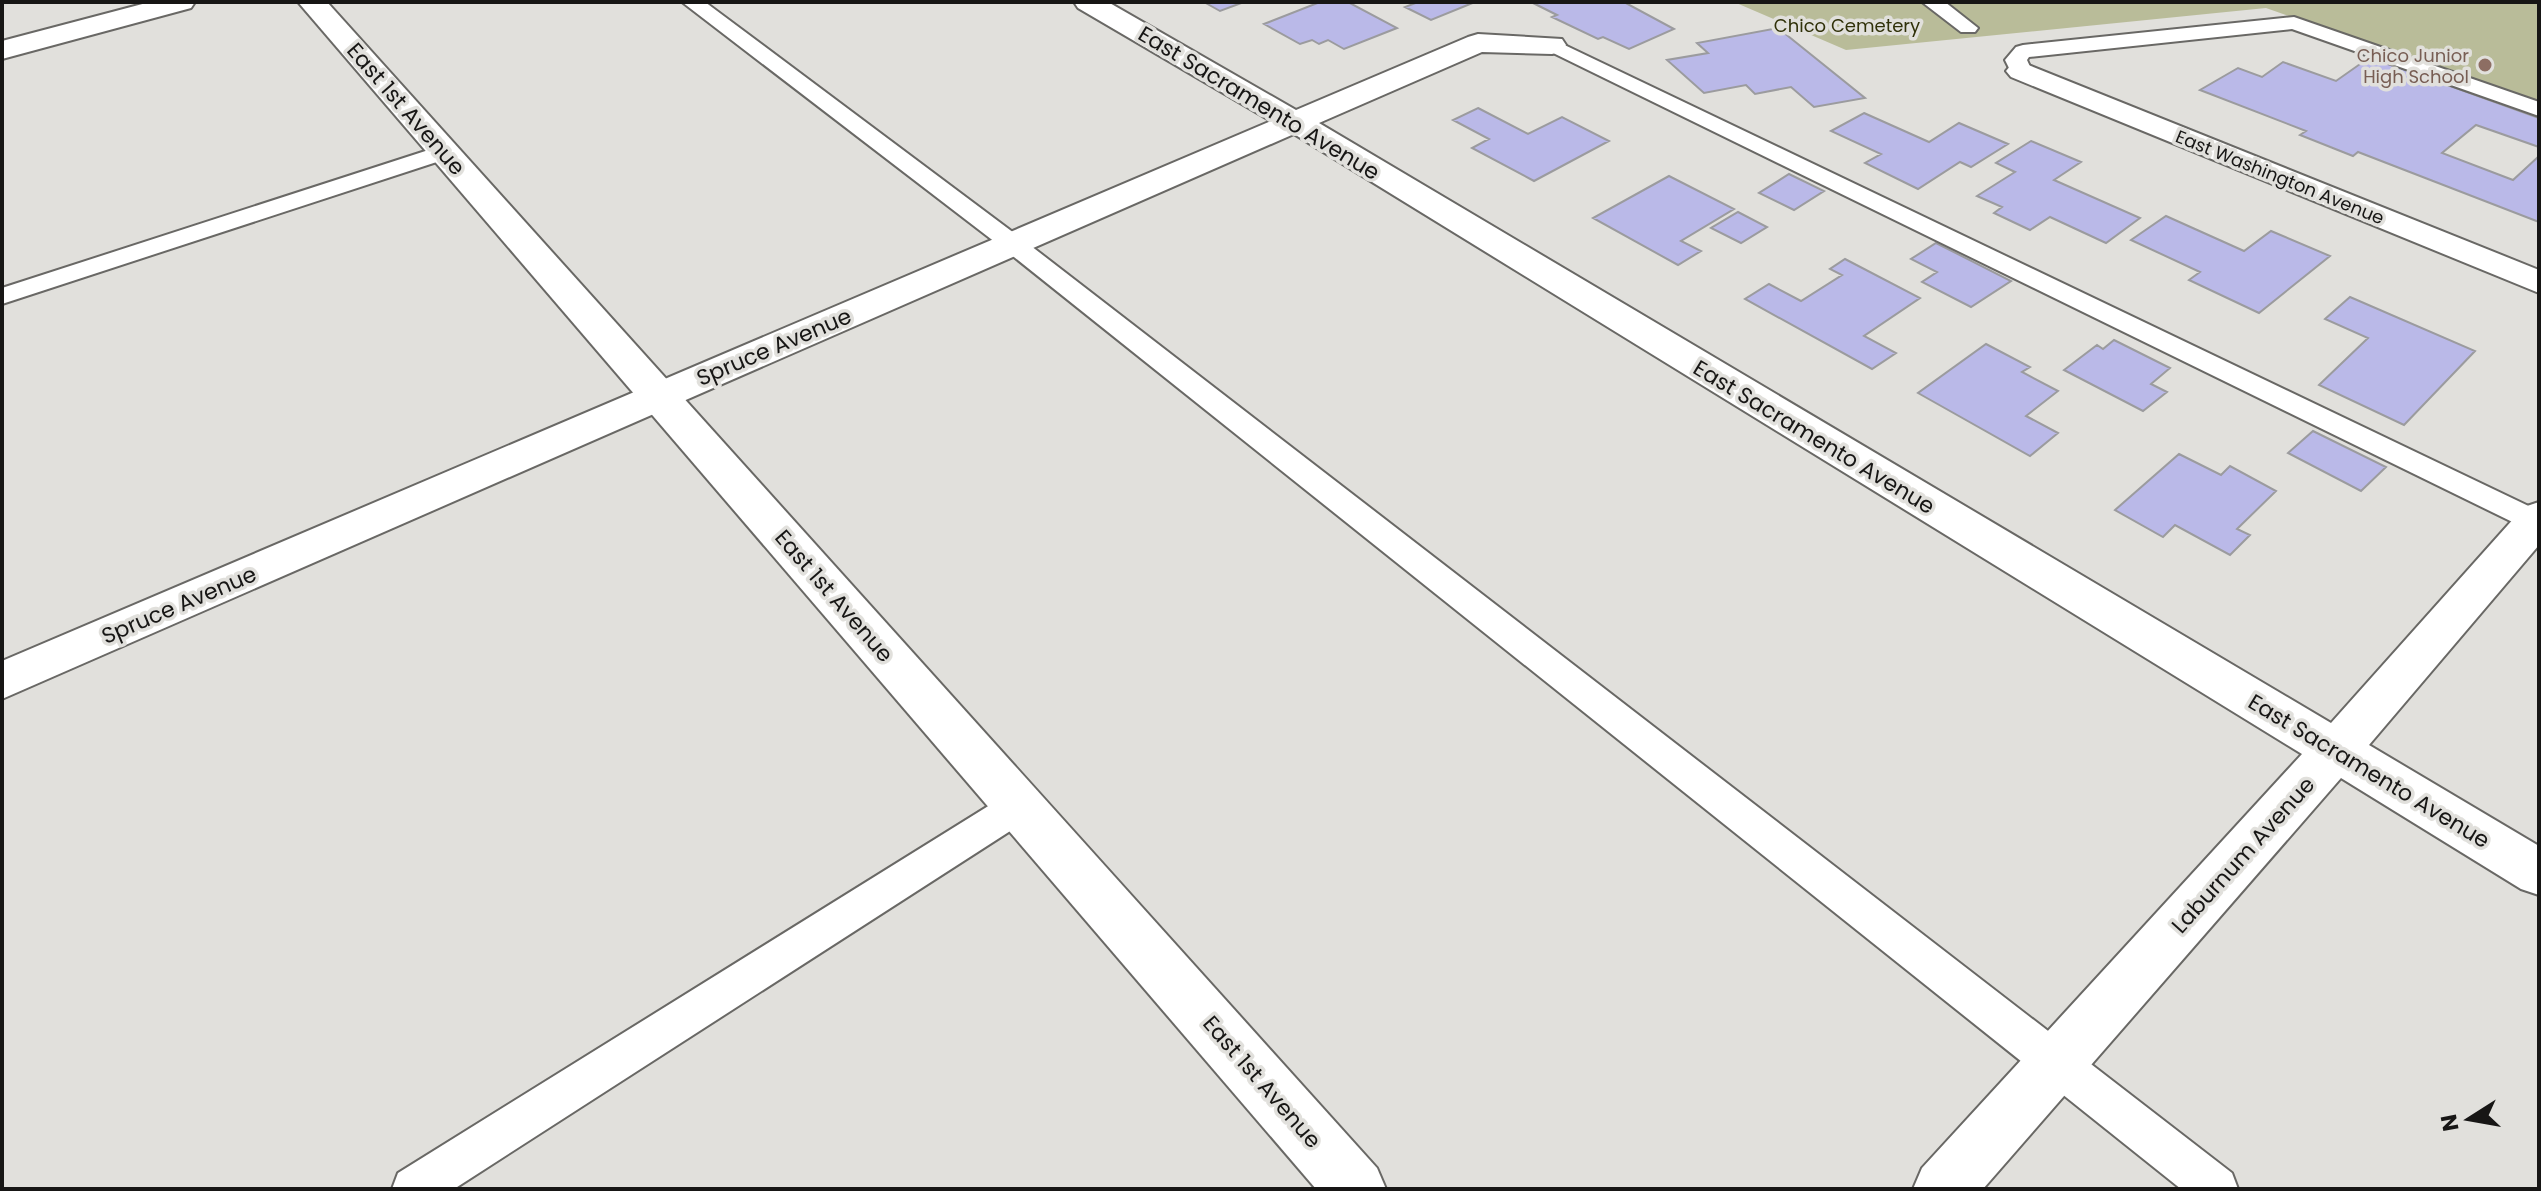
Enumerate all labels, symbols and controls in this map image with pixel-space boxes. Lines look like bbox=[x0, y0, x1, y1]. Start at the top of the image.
park label: Chico Cemetery bbox=[1774, 13, 1920, 38]
street label: East Sacramento Avenue bbox=[1132, 18, 1386, 188]
street label: East 1st Avenue bbox=[340, 36, 472, 182]
place label: Chico Junior High School bbox=[2357, 43, 2469, 89]
marker: Chico Junior High School bbox=[2476, 56, 2494, 74]
street label: East Washington Avenue bbox=[2172, 124, 2388, 230]
street label: Spruce Avenue bbox=[692, 300, 856, 394]
street label: East Sacramento Avenue bbox=[1687, 352, 1941, 522]
street label: East 1st Avenue bbox=[768, 523, 900, 669]
street label: Spruce Avenue bbox=[97, 558, 261, 652]
street label: East Sacramento Avenue bbox=[2242, 686, 2496, 856]
street label: Laburnum Avenue bbox=[2164, 770, 2322, 940]
street label: East 1st Avenue bbox=[1196, 1009, 1328, 1155]
north arrow bbox=[2429, 1079, 2509, 1159]
text: N bbox=[2433, 1112, 2467, 1134]

